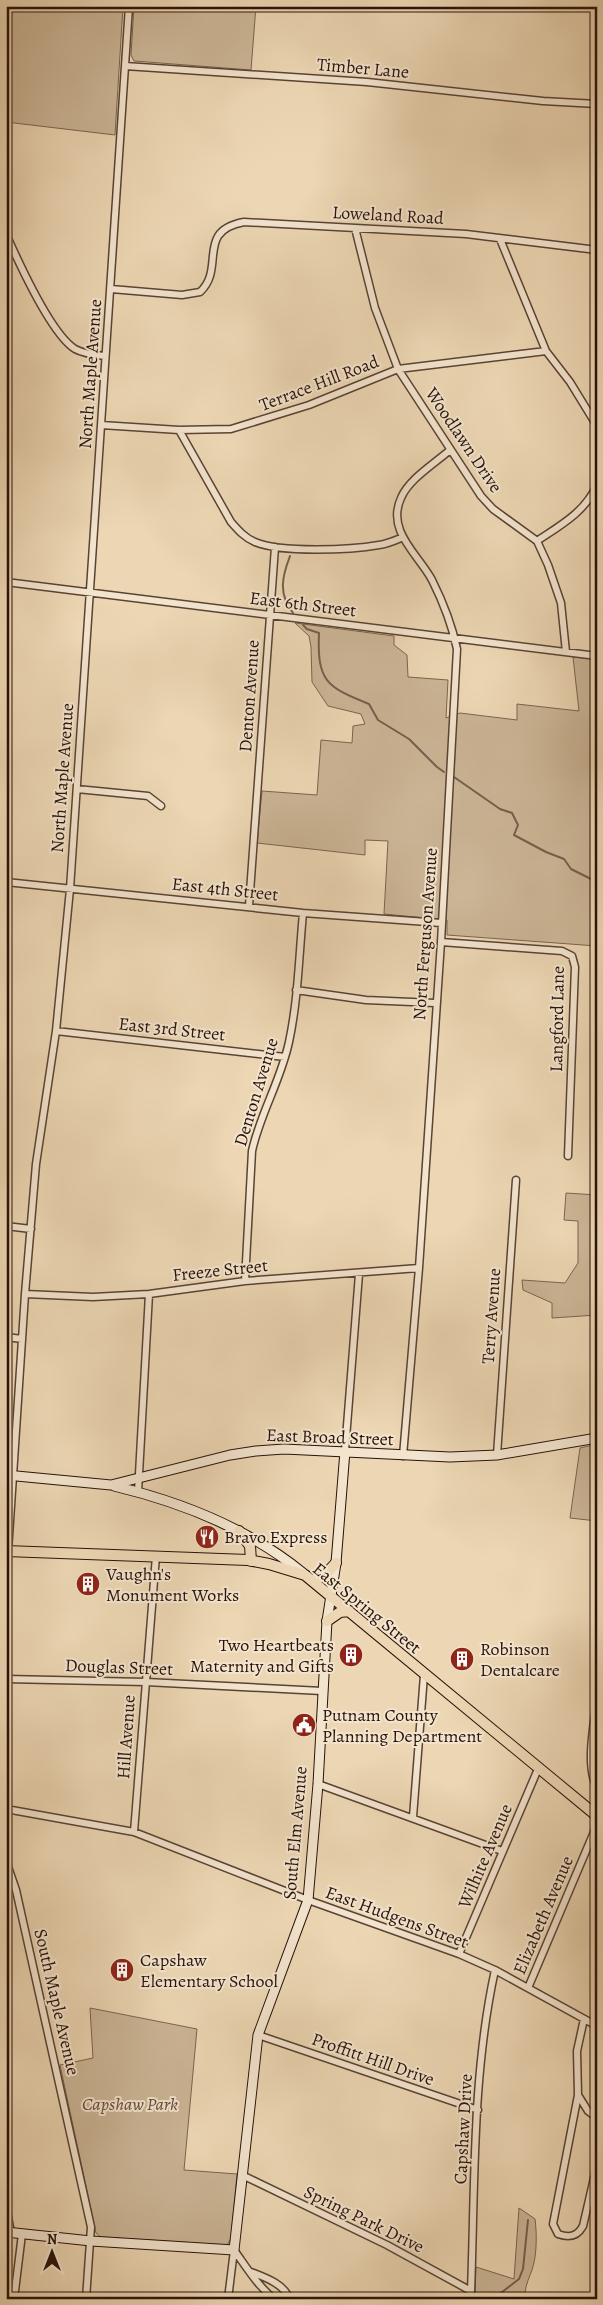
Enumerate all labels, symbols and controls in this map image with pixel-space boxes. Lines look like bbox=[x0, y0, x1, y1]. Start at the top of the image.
street label: Timber Lane bbox=[316, 52, 410, 84]
street label: Loweland Road bbox=[332, 200, 445, 230]
street label: North Maple Avenue bbox=[73, 298, 107, 450]
street label: Terrace Hill Road bbox=[256, 349, 382, 417]
street label: Woodlawn Drive bbox=[419, 382, 508, 497]
street label: East 6th Street bbox=[248, 586, 358, 622]
street label: Denton Avenue bbox=[233, 639, 265, 753]
street label: North Maple Avenue bbox=[45, 702, 79, 854]
street label: North Ferguson Avenue bbox=[407, 847, 443, 1021]
street label: East 4th Street bbox=[171, 871, 279, 907]
street label: Langford Lane bbox=[544, 966, 570, 1072]
street label: East 3rd Street bbox=[117, 1011, 227, 1047]
street label: Denton Avenue bbox=[228, 1035, 284, 1149]
street label: Freeze Street bbox=[171, 1253, 269, 1287]
street label: Terry Avenue bbox=[476, 1267, 506, 1365]
street label: East Broad Street bbox=[266, 1423, 394, 1451]
restaurant icon: Bravo Express bbox=[194, 1524, 220, 1550]
place label: Bravo Express bbox=[224, 1525, 328, 1549]
street label: East Spring Street bbox=[308, 1557, 426, 1659]
place label: Vaughn's Monument Works bbox=[105, 1562, 239, 1607]
building icon: Vaughn's Monument Works bbox=[75, 1571, 101, 1597]
place label: Two Heartbeats Maternity and Gifts bbox=[190, 1633, 334, 1678]
place label: Robinson Dentalcare bbox=[480, 1637, 560, 1682]
building icon: Two Heartbeats Maternity and Gifts bbox=[338, 1642, 364, 1668]
building icon: Robinson Dentalcare bbox=[449, 1646, 475, 1672]
street label: Douglas Street bbox=[65, 1653, 174, 1681]
street label: Hill Avenue bbox=[111, 1694, 141, 1780]
place label: Putnam County Planning Department bbox=[322, 1703, 482, 1748]
public building icon: Putnam County Planning Department bbox=[291, 1712, 317, 1738]
street label: South Elm Avenue bbox=[277, 1765, 313, 1901]
street label: Wilhite Avenue bbox=[452, 1800, 518, 1913]
street label: Elizabeth Avenue bbox=[507, 1852, 579, 1978]
street label: East Hudgens Street bbox=[322, 1880, 472, 1954]
street label: South Maple Avenue bbox=[28, 1926, 86, 2078]
place label: Capshaw Elementary School bbox=[140, 1948, 278, 1993]
building icon: Capshaw Elementary School bbox=[109, 1957, 135, 1983]
street label: Proffitt Hill Drive bbox=[309, 2027, 437, 2091]
street label: Capshaw Drive bbox=[448, 2073, 478, 2185]
park label: Capshaw Park bbox=[82, 2092, 178, 2116]
street label: Spring Park Drive bbox=[300, 2179, 428, 2259]
north arrow bbox=[28, 2228, 78, 2278]
text: N bbox=[47, 2230, 57, 2249]

